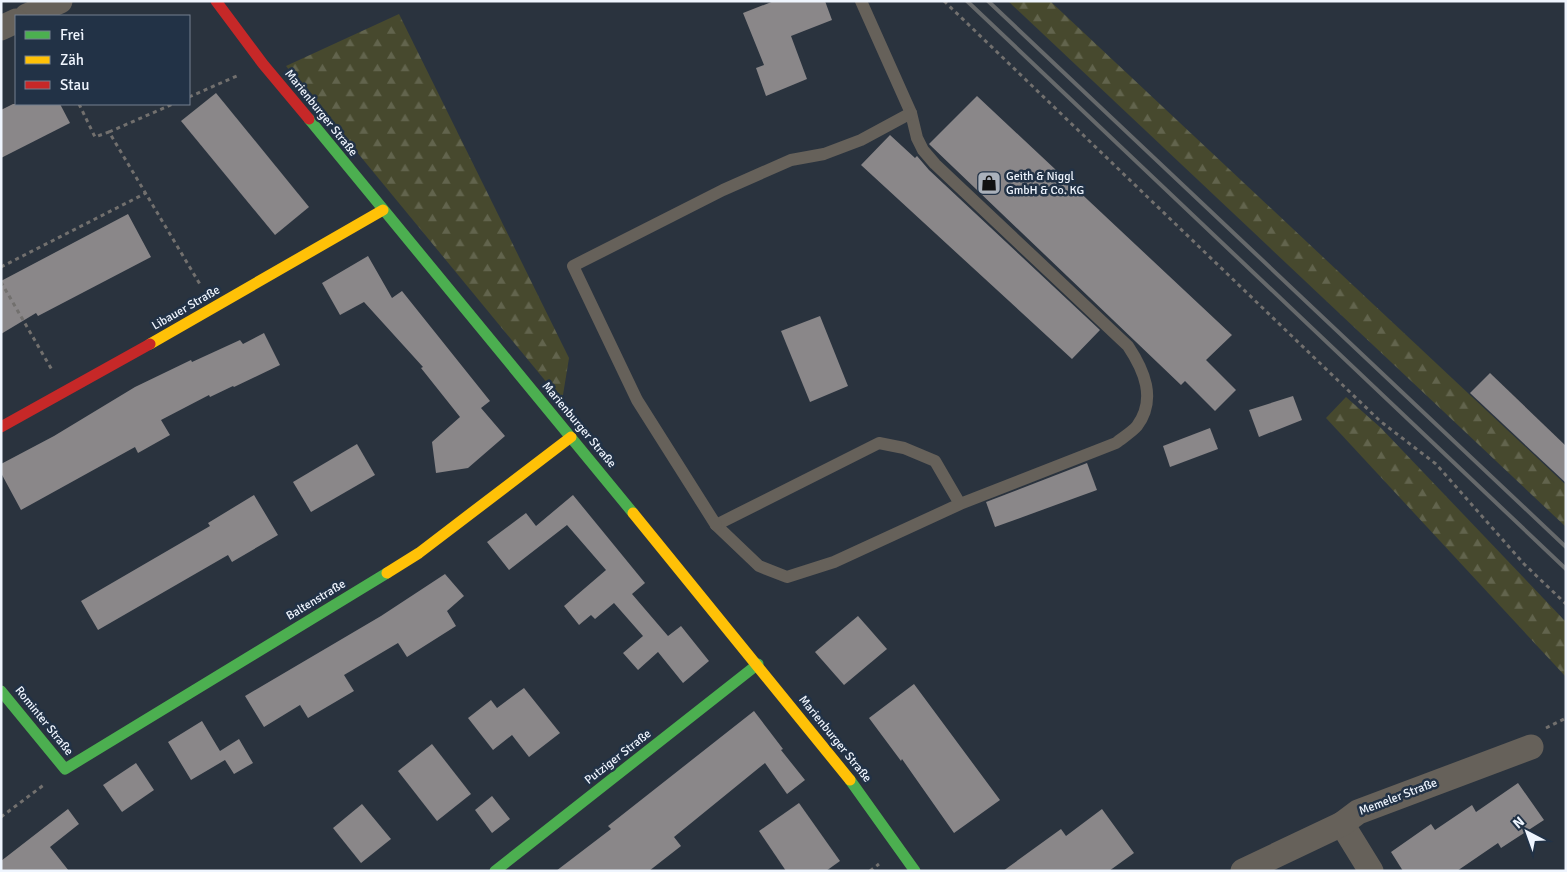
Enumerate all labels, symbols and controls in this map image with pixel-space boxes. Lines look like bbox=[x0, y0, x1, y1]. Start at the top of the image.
legend bbox=[15, 15, 190, 105]
text: Frei bbox=[60, 26, 84, 44]
text: Zäh bbox=[60, 51, 84, 69]
street label: Marienburger Straße bbox=[281, 66, 361, 160]
text: Stau bbox=[60, 76, 89, 94]
place label: Geith & Niggl GmbH & Co. KG bbox=[1006, 169, 1084, 198]
shop icon: Geith & Niggl GmbH & Co. KG bbox=[976, 170, 1002, 196]
street label: Libauer Straße bbox=[149, 282, 223, 334]
street label: Marienburger Straße bbox=[539, 379, 619, 471]
street label: Baltenstraße bbox=[284, 576, 348, 624]
street label: Rominter Straße bbox=[12, 683, 76, 759]
street label: Marienburger Straße bbox=[795, 692, 875, 786]
street label: Putziger Straße bbox=[582, 726, 654, 788]
street label: Memeler Straße bbox=[1357, 775, 1439, 819]
north arrow bbox=[1502, 807, 1552, 857]
text: N bbox=[1510, 813, 1528, 832]

